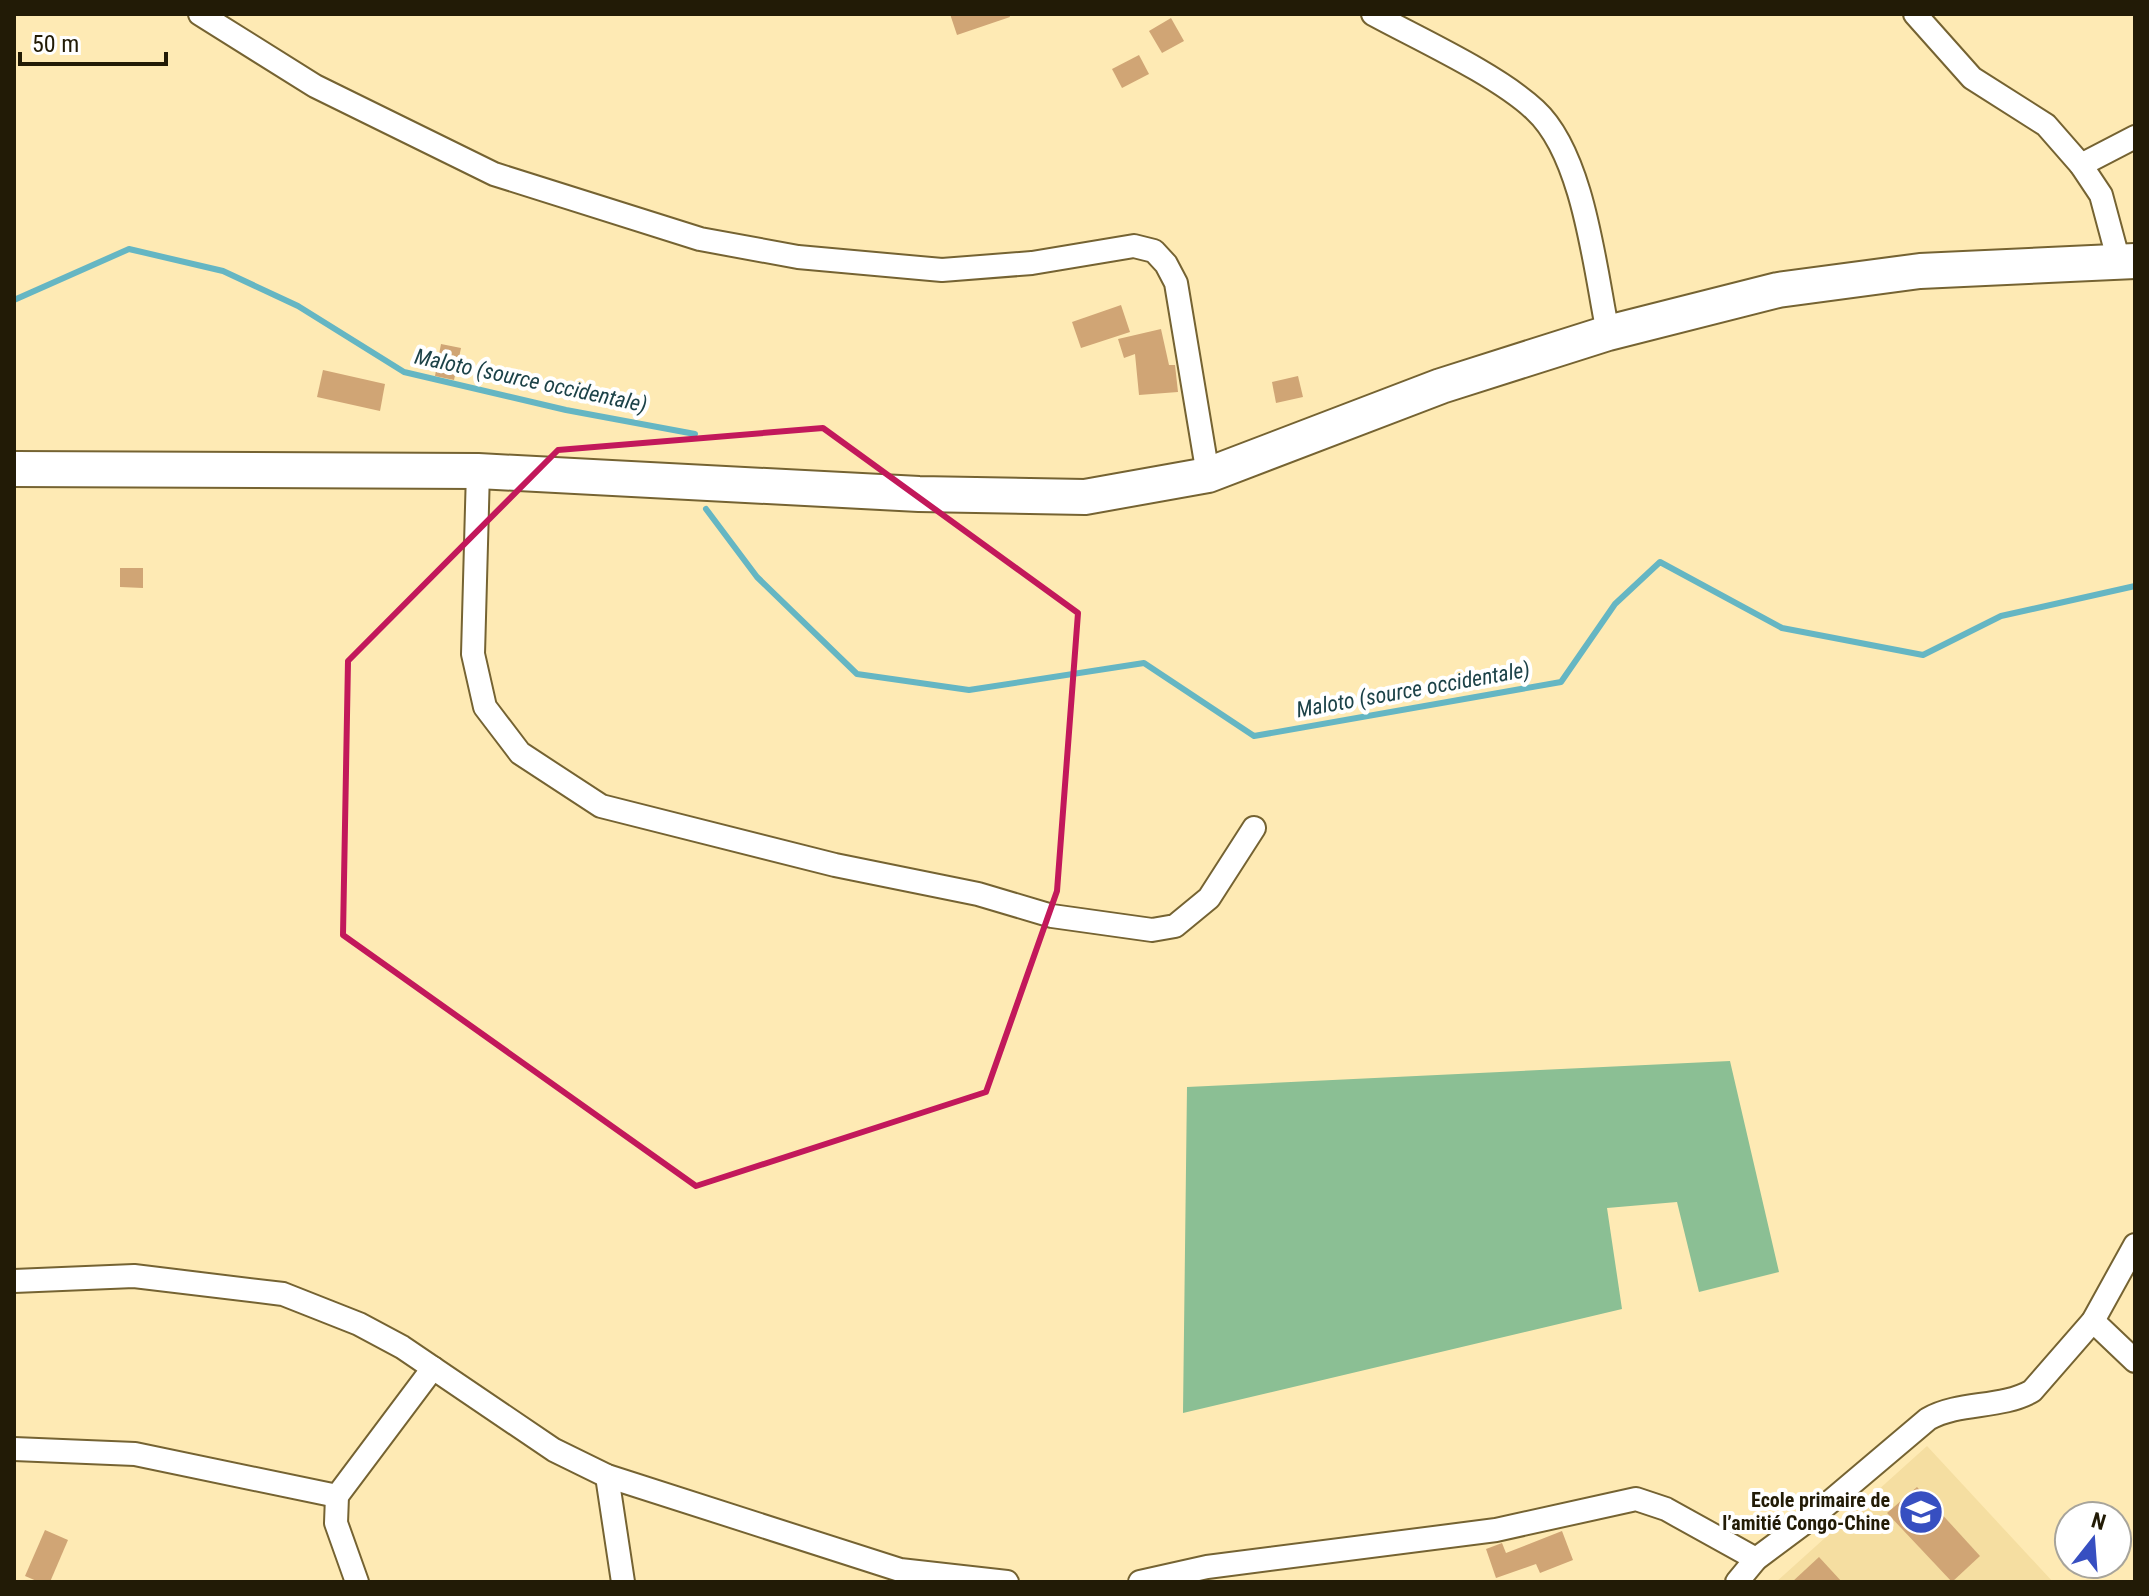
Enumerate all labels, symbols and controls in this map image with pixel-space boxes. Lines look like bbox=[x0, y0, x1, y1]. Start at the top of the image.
scale bar bbox=[20, 16, 166, 66]
text: 50 m bbox=[32, 30, 79, 58]
water label: Maloto (source occidentale) bbox=[412, 344, 649, 418]
water label: Maloto (source occidentale) bbox=[1294, 657, 1532, 723]
place label: Ecole primaire de l’amitié Congo-Chine bbox=[1722, 1488, 1890, 1535]
school or university icon: Ecole primaire de l’amitié Congo-Chine bbox=[1897, 1488, 1945, 1536]
north arrow bbox=[2053, 1500, 2133, 1580]
text: N bbox=[2089, 1507, 2109, 1535]

